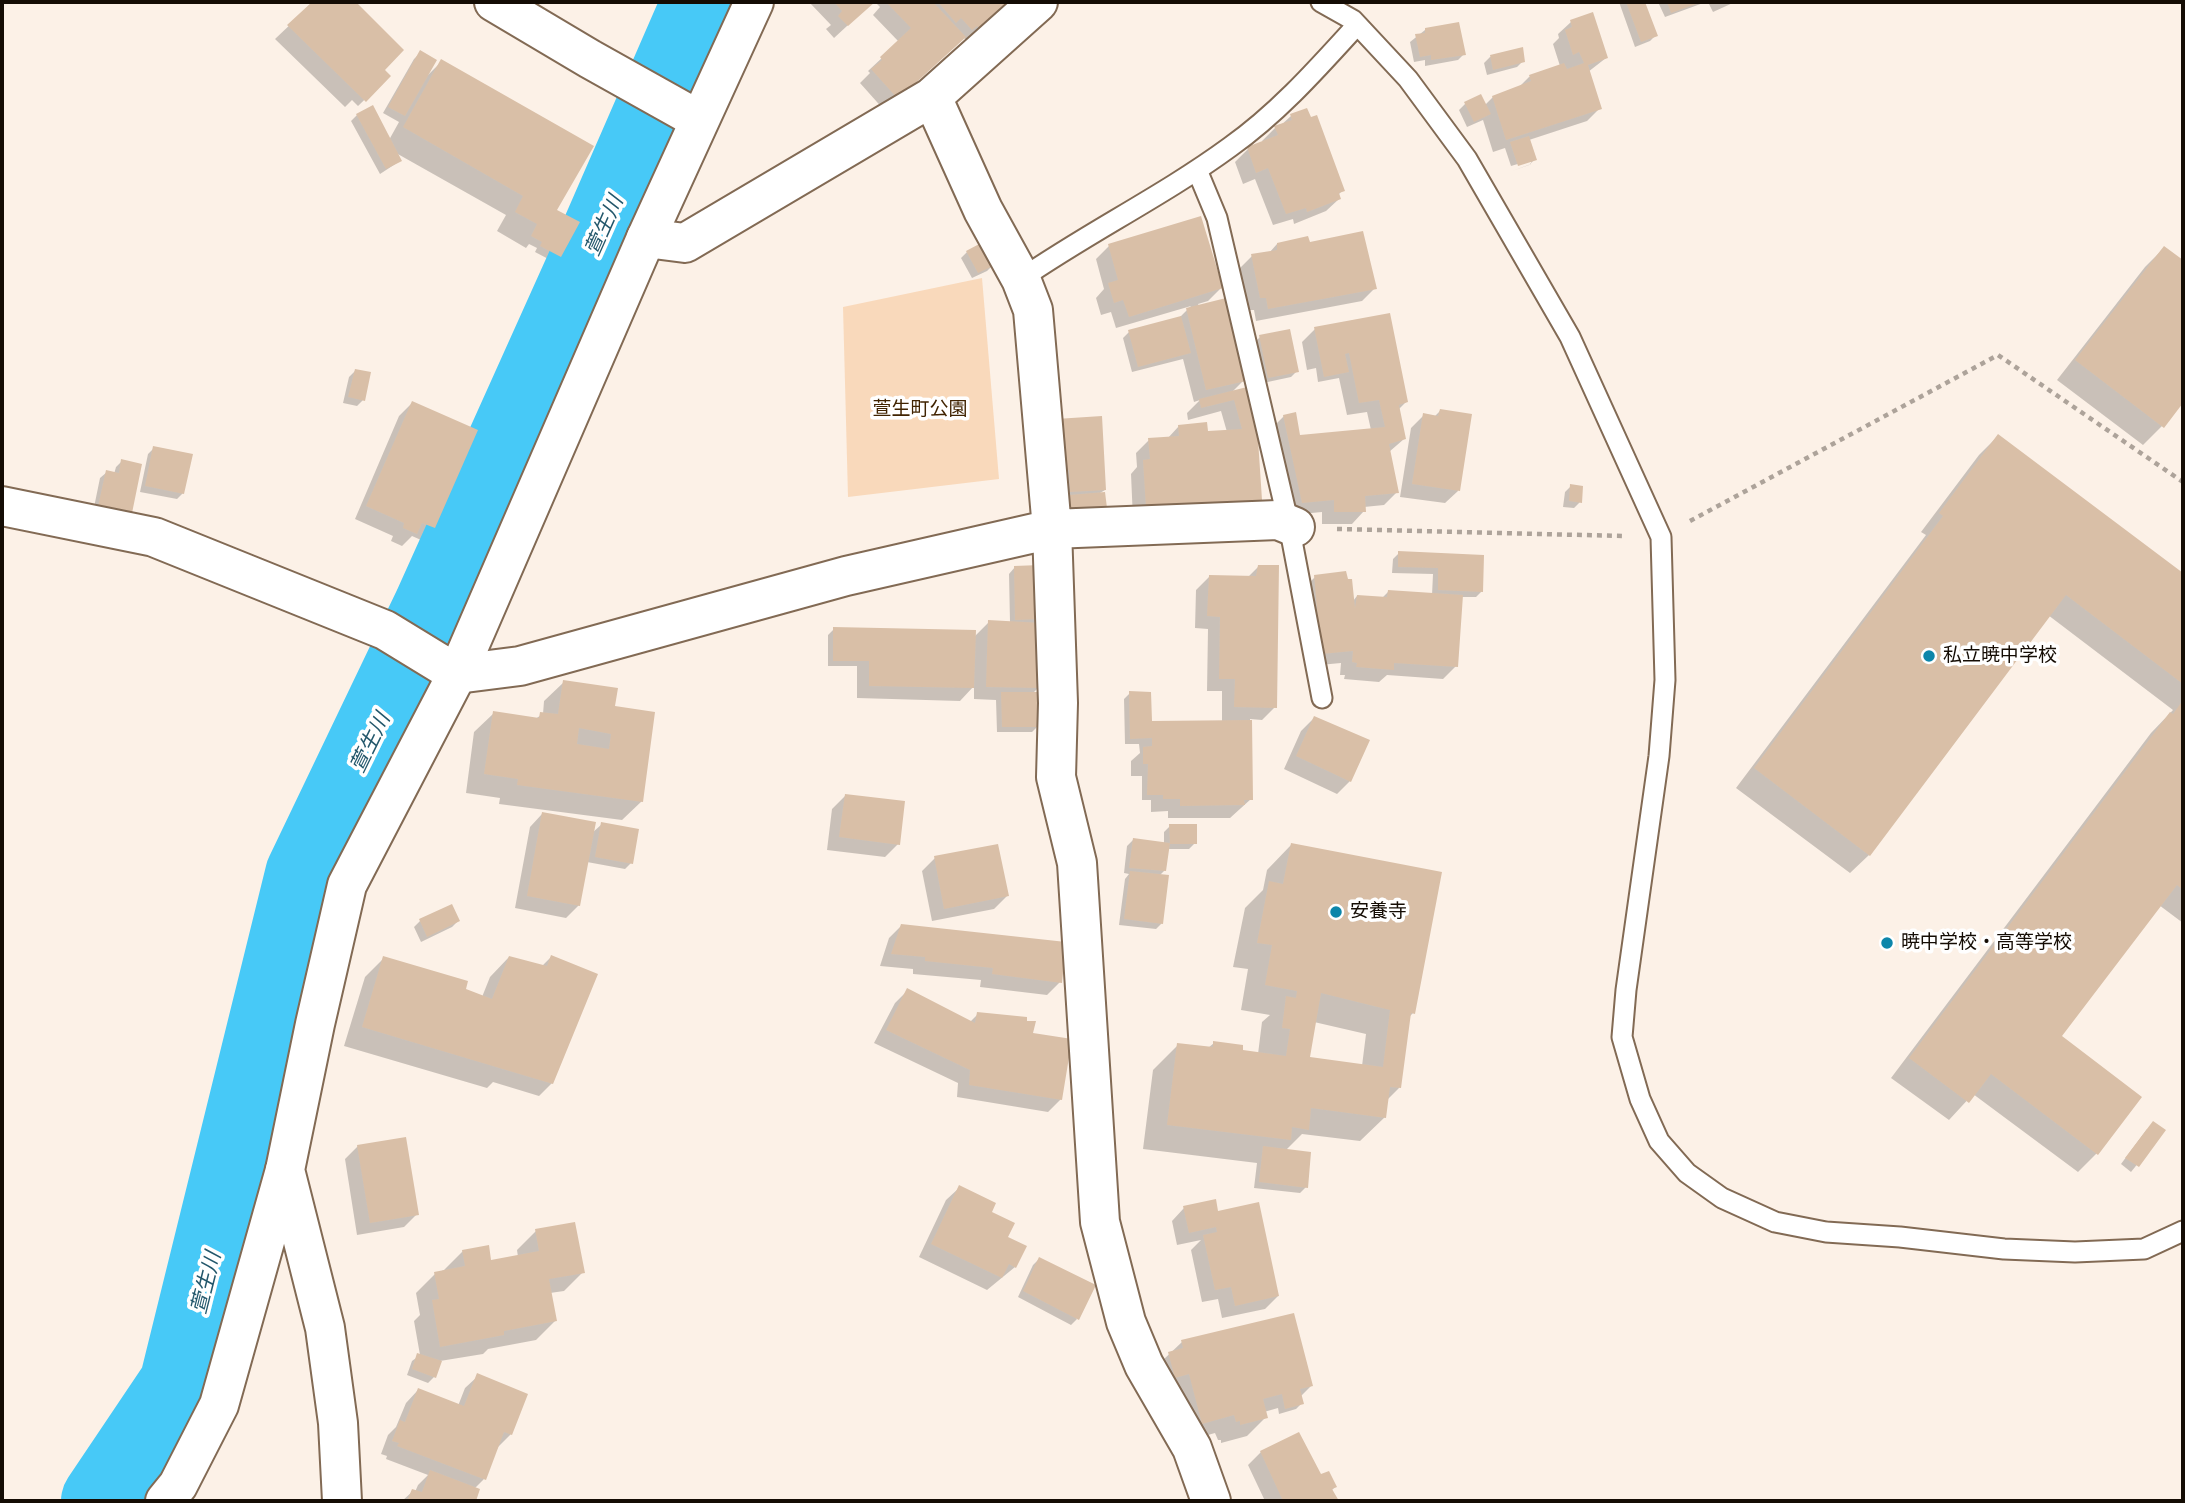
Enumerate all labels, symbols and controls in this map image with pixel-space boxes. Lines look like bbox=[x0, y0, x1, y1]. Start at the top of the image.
water label: 萱生川 bbox=[581, 192, 629, 260]
park label: 萱生町公園 bbox=[873, 399, 967, 421]
place label: 私立暁中学校 bbox=[1943, 645, 2057, 667]
marker: 私立暁中学校 bbox=[1921, 648, 1937, 664]
water label: 萱生川 bbox=[346, 709, 396, 777]
place label: 安養寺 bbox=[1350, 901, 1407, 923]
marker: 安養寺 bbox=[1328, 904, 1344, 920]
place label: 暁中学校・高等学校 bbox=[1901, 932, 2072, 954]
marker: 暁中学校・高等学校 bbox=[1879, 935, 1895, 951]
water label: 萱生川 bbox=[187, 1249, 227, 1317]

